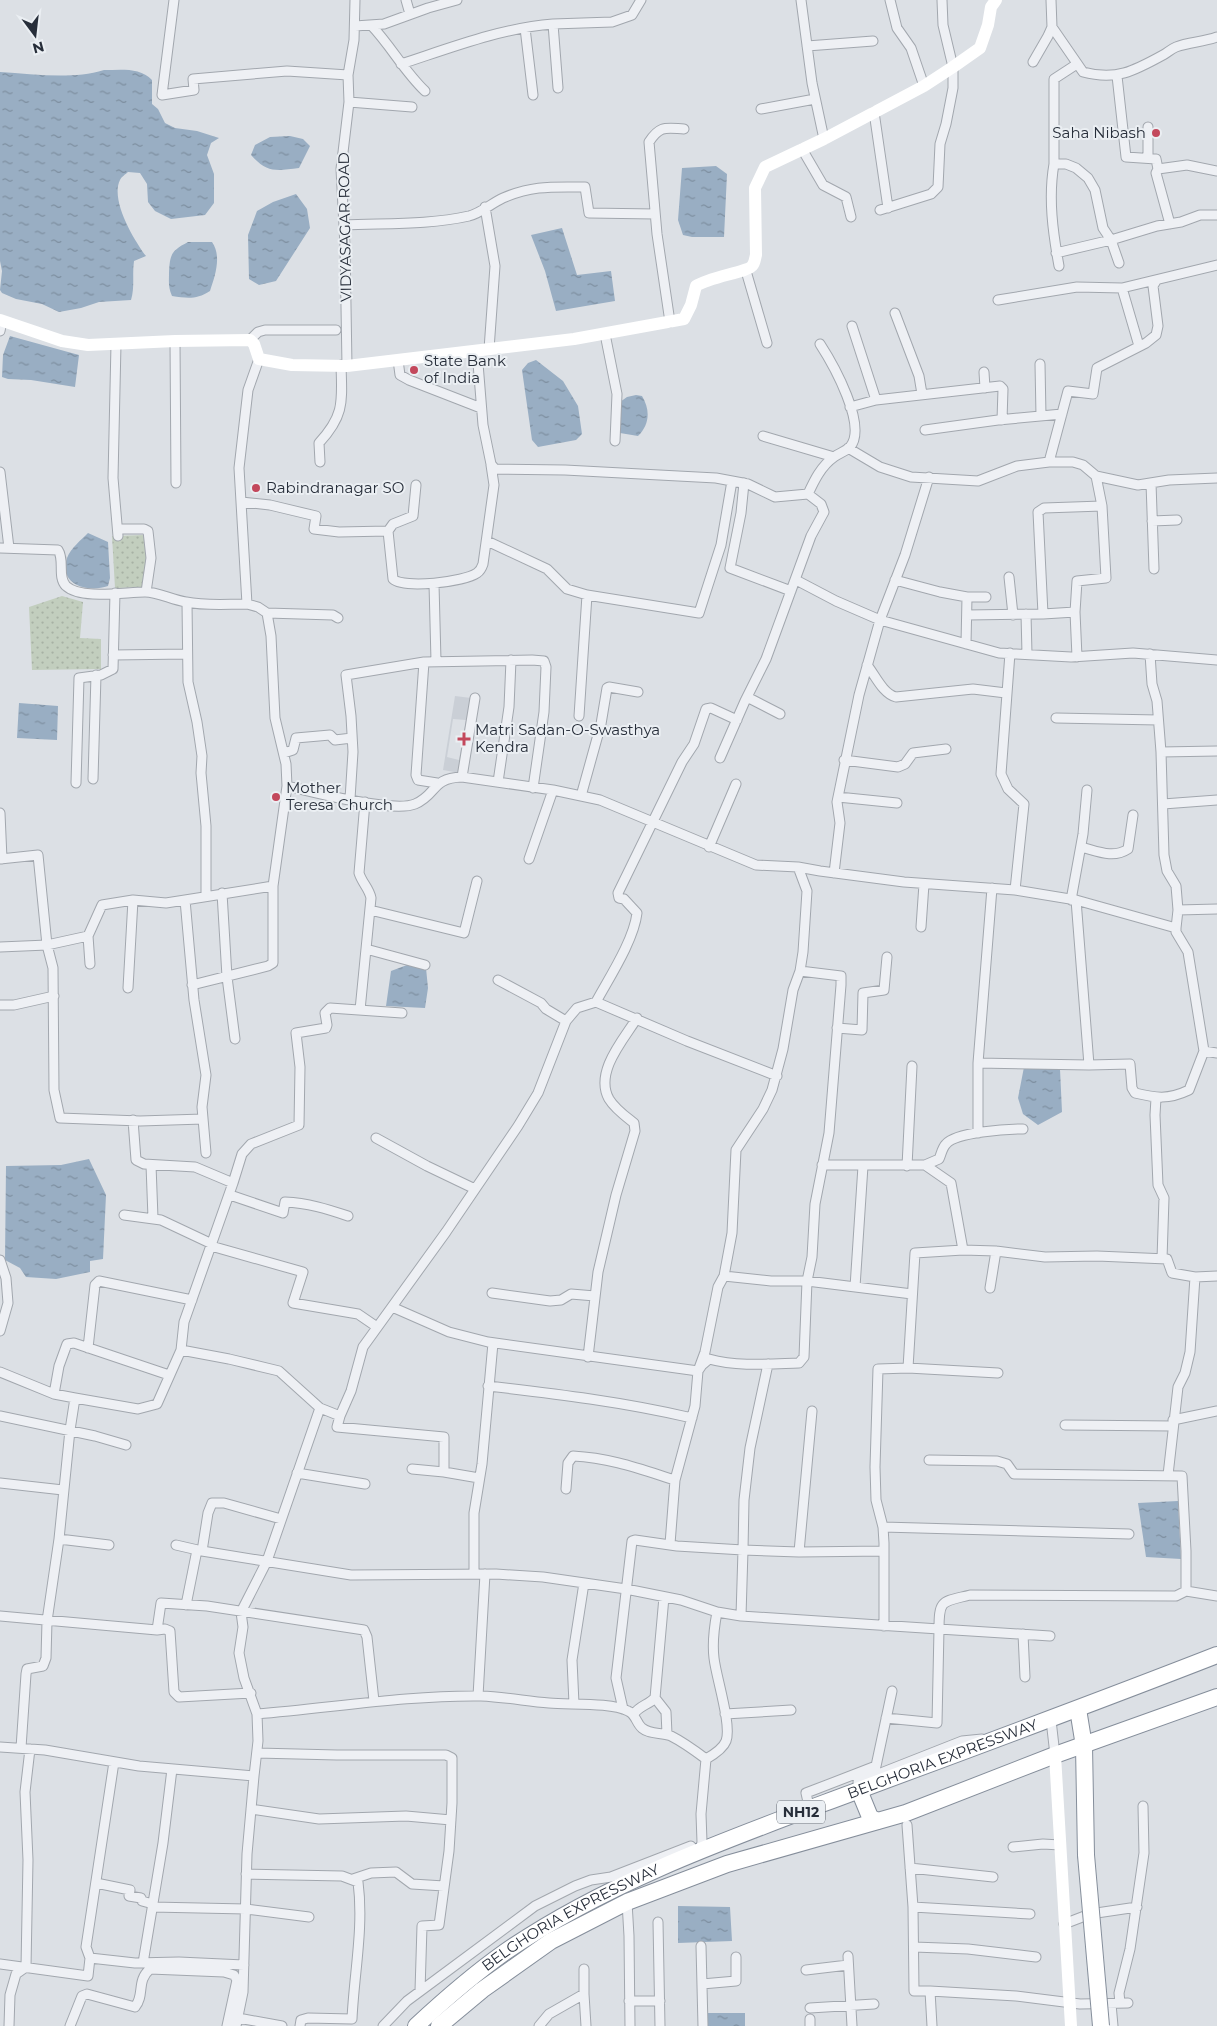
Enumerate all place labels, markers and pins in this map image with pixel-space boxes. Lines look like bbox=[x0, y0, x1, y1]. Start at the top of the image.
place label: Saha Nibash bbox=[1052, 123, 1146, 142]
marker: Saha Nibash bbox=[1150, 127, 1162, 139]
place label: State Bank of India bbox=[424, 351, 506, 387]
marker: State Bank of India bbox=[408, 364, 420, 376]
place label: Rabindranagar SO bbox=[266, 478, 404, 497]
marker: Rabindranagar SO bbox=[250, 482, 262, 494]
place label: Matri Sadan-O-Swasthya Kendra bbox=[475, 720, 660, 756]
marker: Matri Sadan-O-Swasthya Kendra bbox=[457, 732, 471, 746]
place label: Mother Teresa Church bbox=[286, 778, 393, 814]
marker: Mother Teresa Church bbox=[270, 791, 282, 803]

